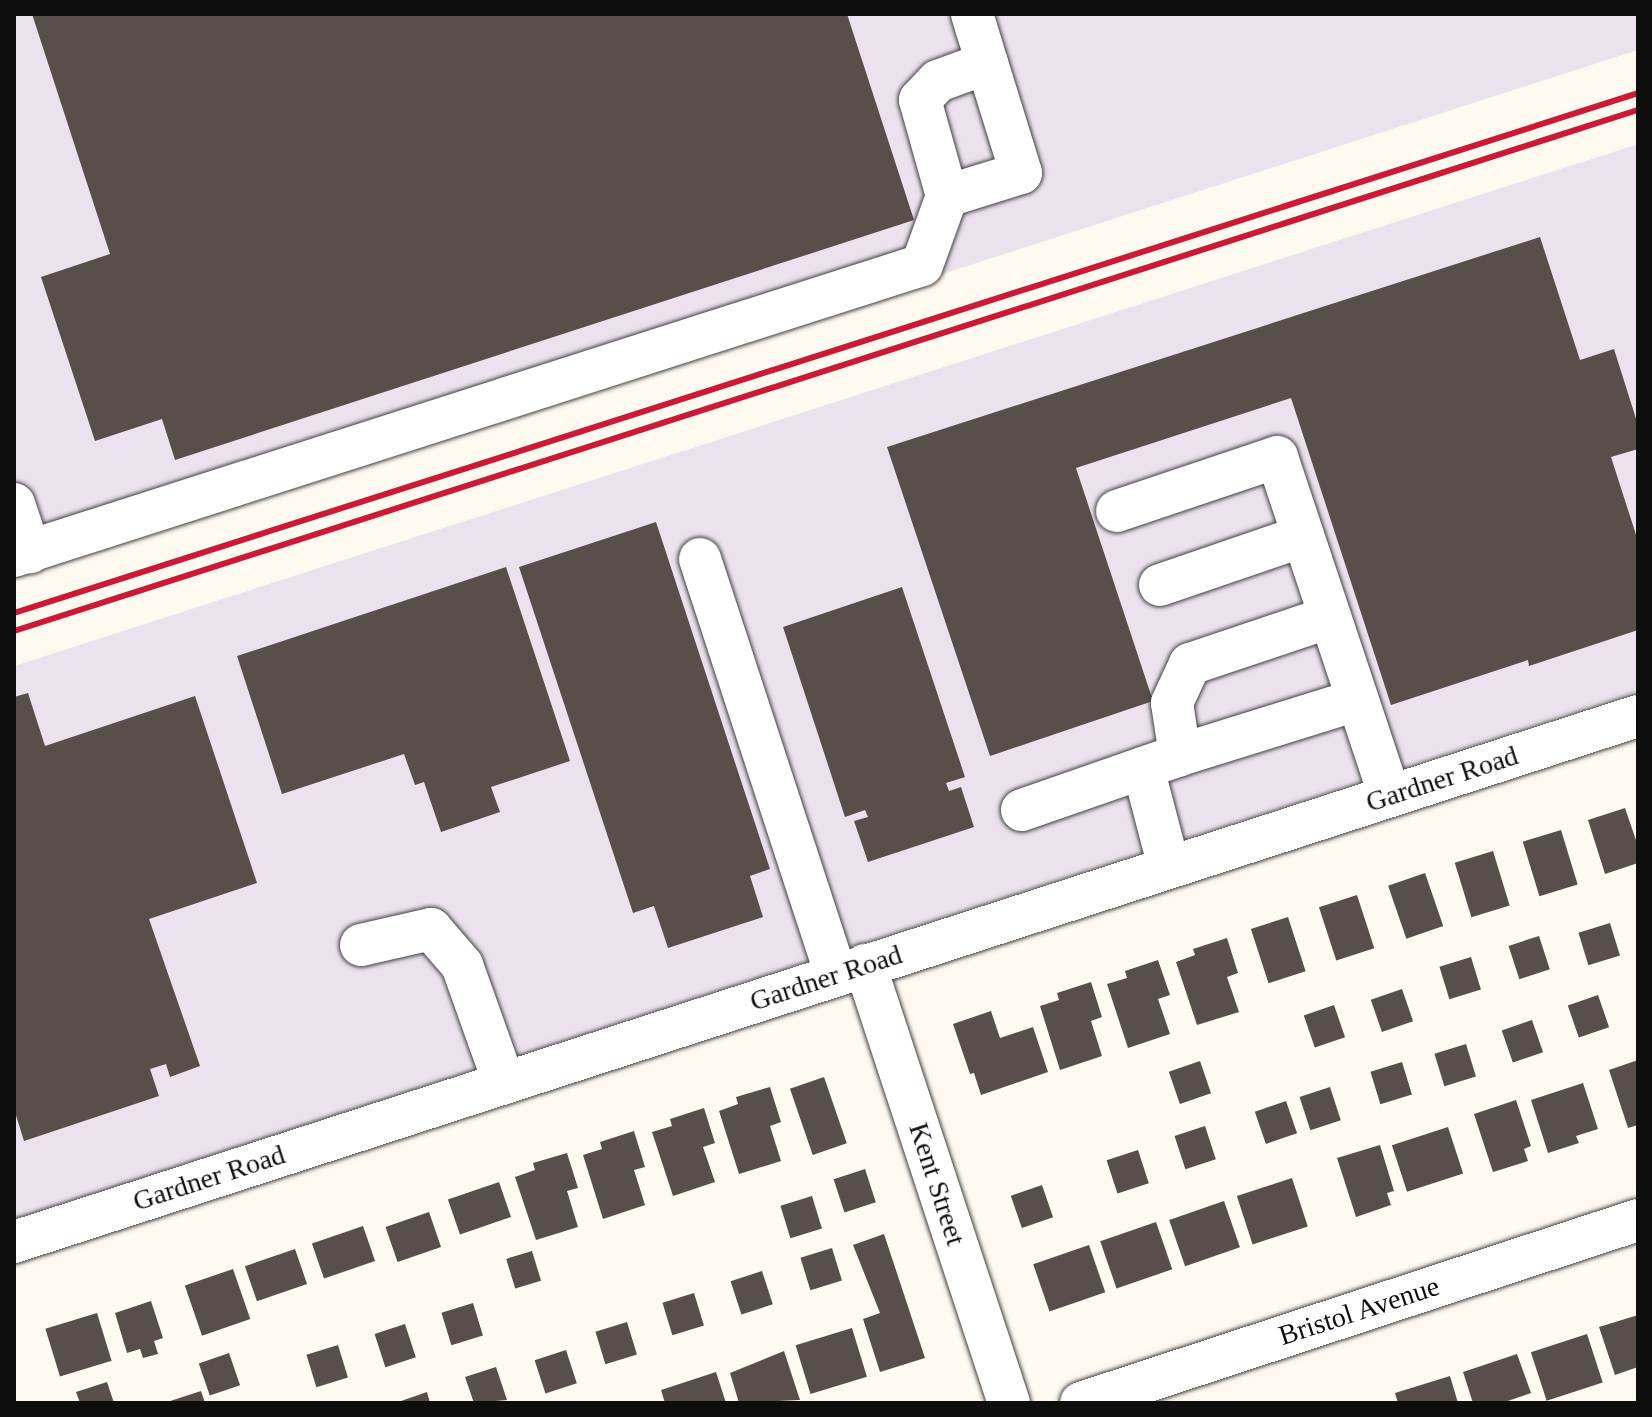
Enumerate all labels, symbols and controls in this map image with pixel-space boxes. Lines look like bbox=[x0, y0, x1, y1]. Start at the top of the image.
street label: Gardner Road bbox=[1362, 739, 1522, 819]
street label: Gardner Road bbox=[746, 938, 906, 1018]
street label: Kent Street bbox=[901, 1119, 973, 1249]
street label: Gardner Road bbox=[129, 1138, 289, 1218]
street label: Bristol Avenue bbox=[1274, 1269, 1444, 1353]

